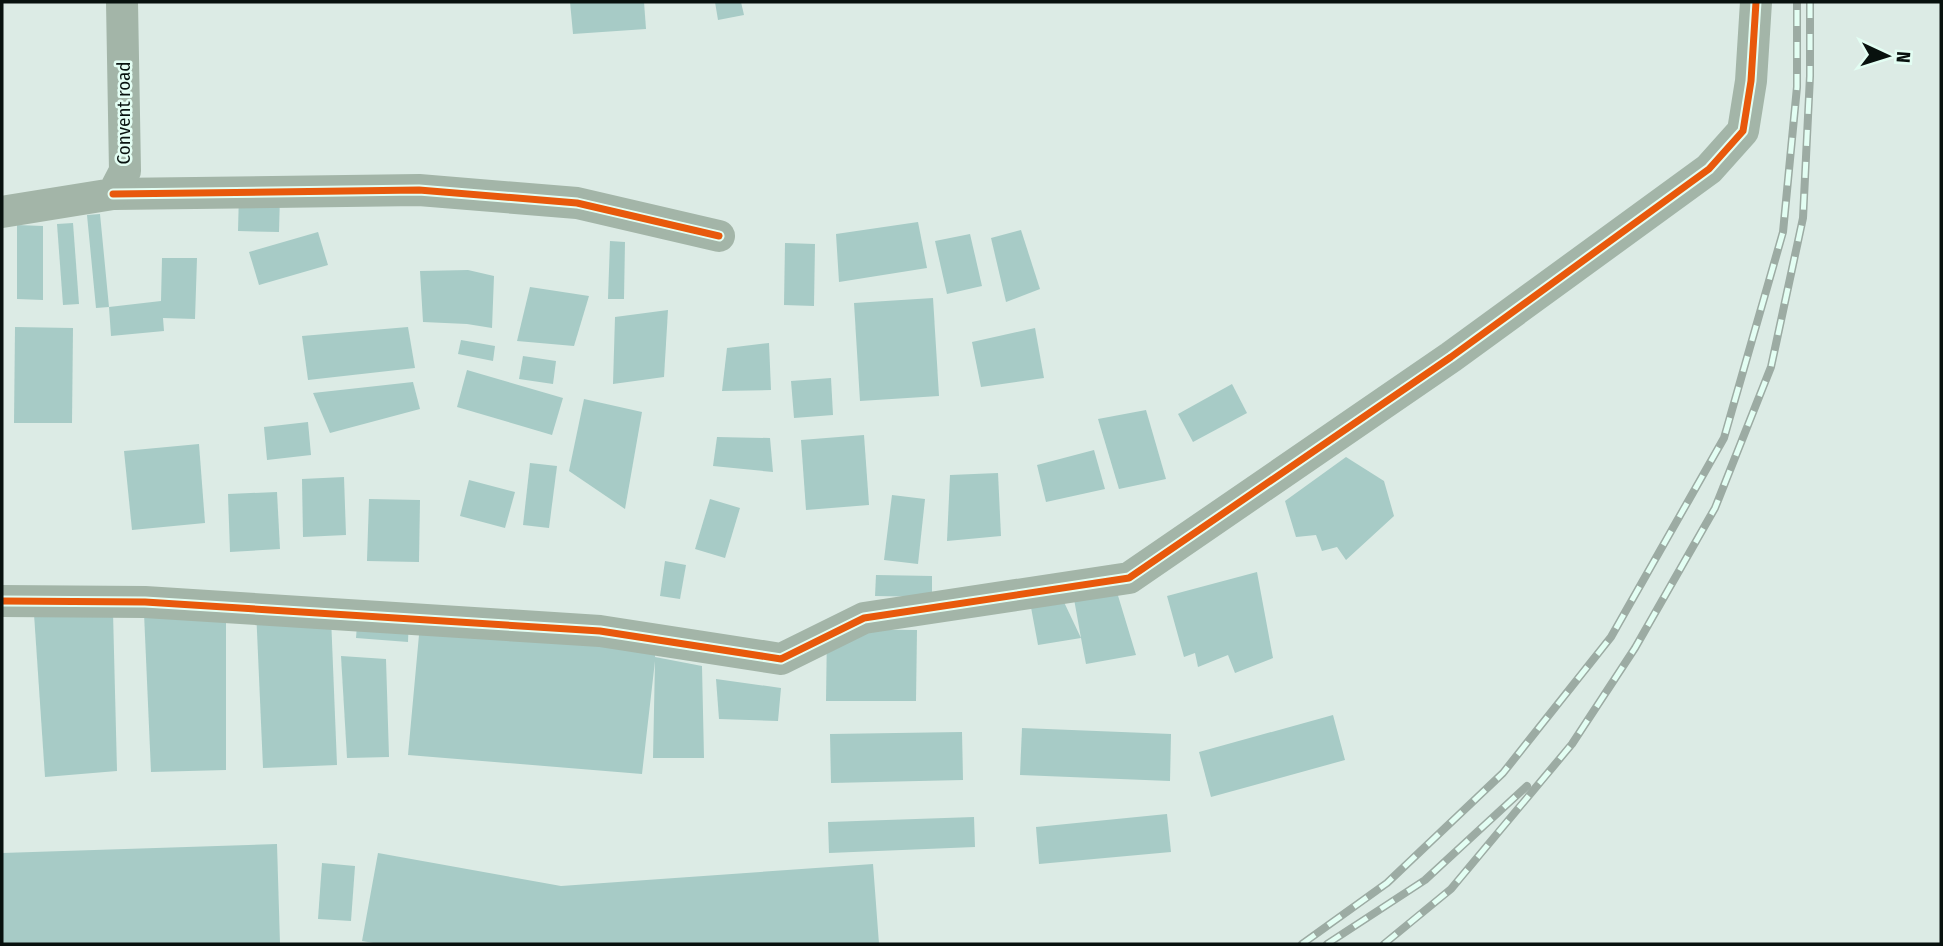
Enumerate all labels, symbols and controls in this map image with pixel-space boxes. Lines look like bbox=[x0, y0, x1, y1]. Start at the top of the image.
north arrow bbox=[1852, 21, 1922, 91]
text: N bbox=[1892, 51, 1915, 64]
street label: Convent road bbox=[112, 61, 135, 165]

